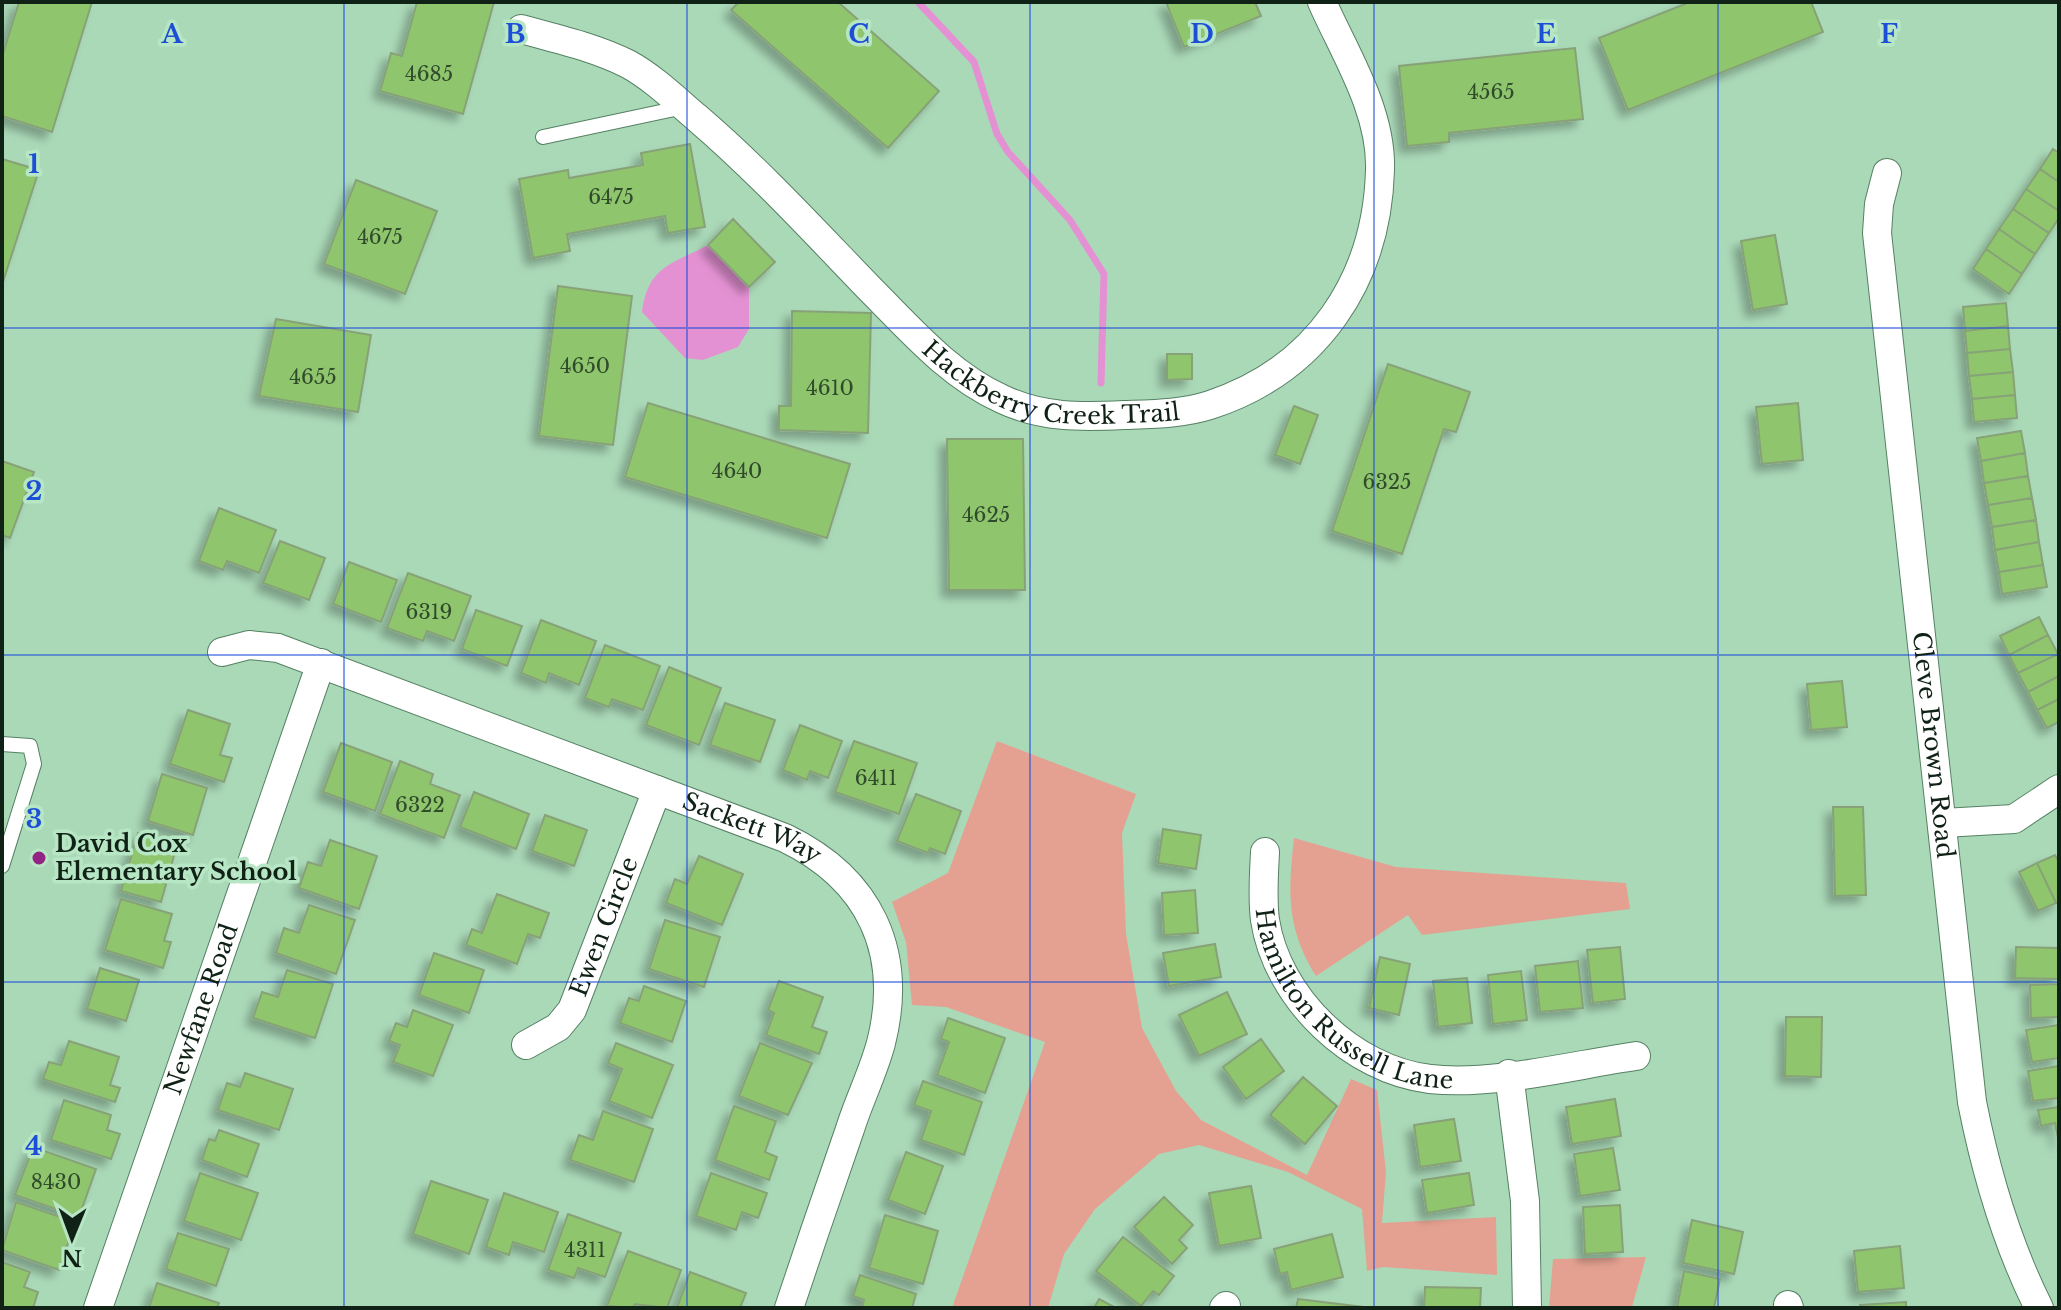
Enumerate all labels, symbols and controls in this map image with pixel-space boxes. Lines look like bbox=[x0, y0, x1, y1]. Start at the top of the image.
text: A bbox=[160, 18, 183, 50]
text: B bbox=[505, 18, 525, 50]
text: C bbox=[848, 18, 870, 50]
text: D bbox=[1190, 18, 1214, 50]
text: E bbox=[1536, 18, 1556, 50]
text: F bbox=[1880, 18, 1898, 50]
house number: 4685 bbox=[405, 62, 453, 86]
house number: 4565 bbox=[1467, 80, 1515, 104]
text: 1 bbox=[28, 148, 40, 180]
house number: 6475 bbox=[588, 185, 634, 209]
house number: 4675 bbox=[357, 225, 403, 249]
street label: Hackberry Creek Trail bbox=[916, 334, 1181, 430]
house number: 4650 bbox=[560, 354, 610, 378]
house number: 4655 bbox=[289, 365, 337, 389]
house number: 4610 bbox=[806, 376, 854, 400]
house number: 4640 bbox=[712, 459, 762, 483]
house number: 6325 bbox=[1363, 470, 1411, 494]
text: 2 bbox=[26, 475, 42, 507]
house number: 4625 bbox=[962, 503, 1010, 527]
house number: 6319 bbox=[406, 600, 452, 624]
street label: Cleve Brown Road bbox=[1907, 630, 1960, 860]
house number: 6411 bbox=[855, 766, 897, 790]
street label: Sackett Way bbox=[679, 786, 828, 870]
house number: 6322 bbox=[395, 793, 445, 817]
text: 3 bbox=[26, 803, 42, 835]
place label: David Cox Elementary School bbox=[55, 829, 297, 886]
marker: David Cox Elementary School bbox=[30, 849, 48, 867]
street label: Ewen Circle bbox=[564, 853, 644, 1001]
street label: Hamilton Russell Lane bbox=[1250, 906, 1454, 1094]
street label: Newfane Road bbox=[158, 920, 244, 1099]
text: 4 bbox=[25, 1130, 43, 1162]
house number: 8430 bbox=[31, 1170, 81, 1194]
north arrow bbox=[32, 1198, 112, 1278]
house number: 4311 bbox=[564, 1238, 606, 1262]
text: N bbox=[61, 1244, 82, 1271]

